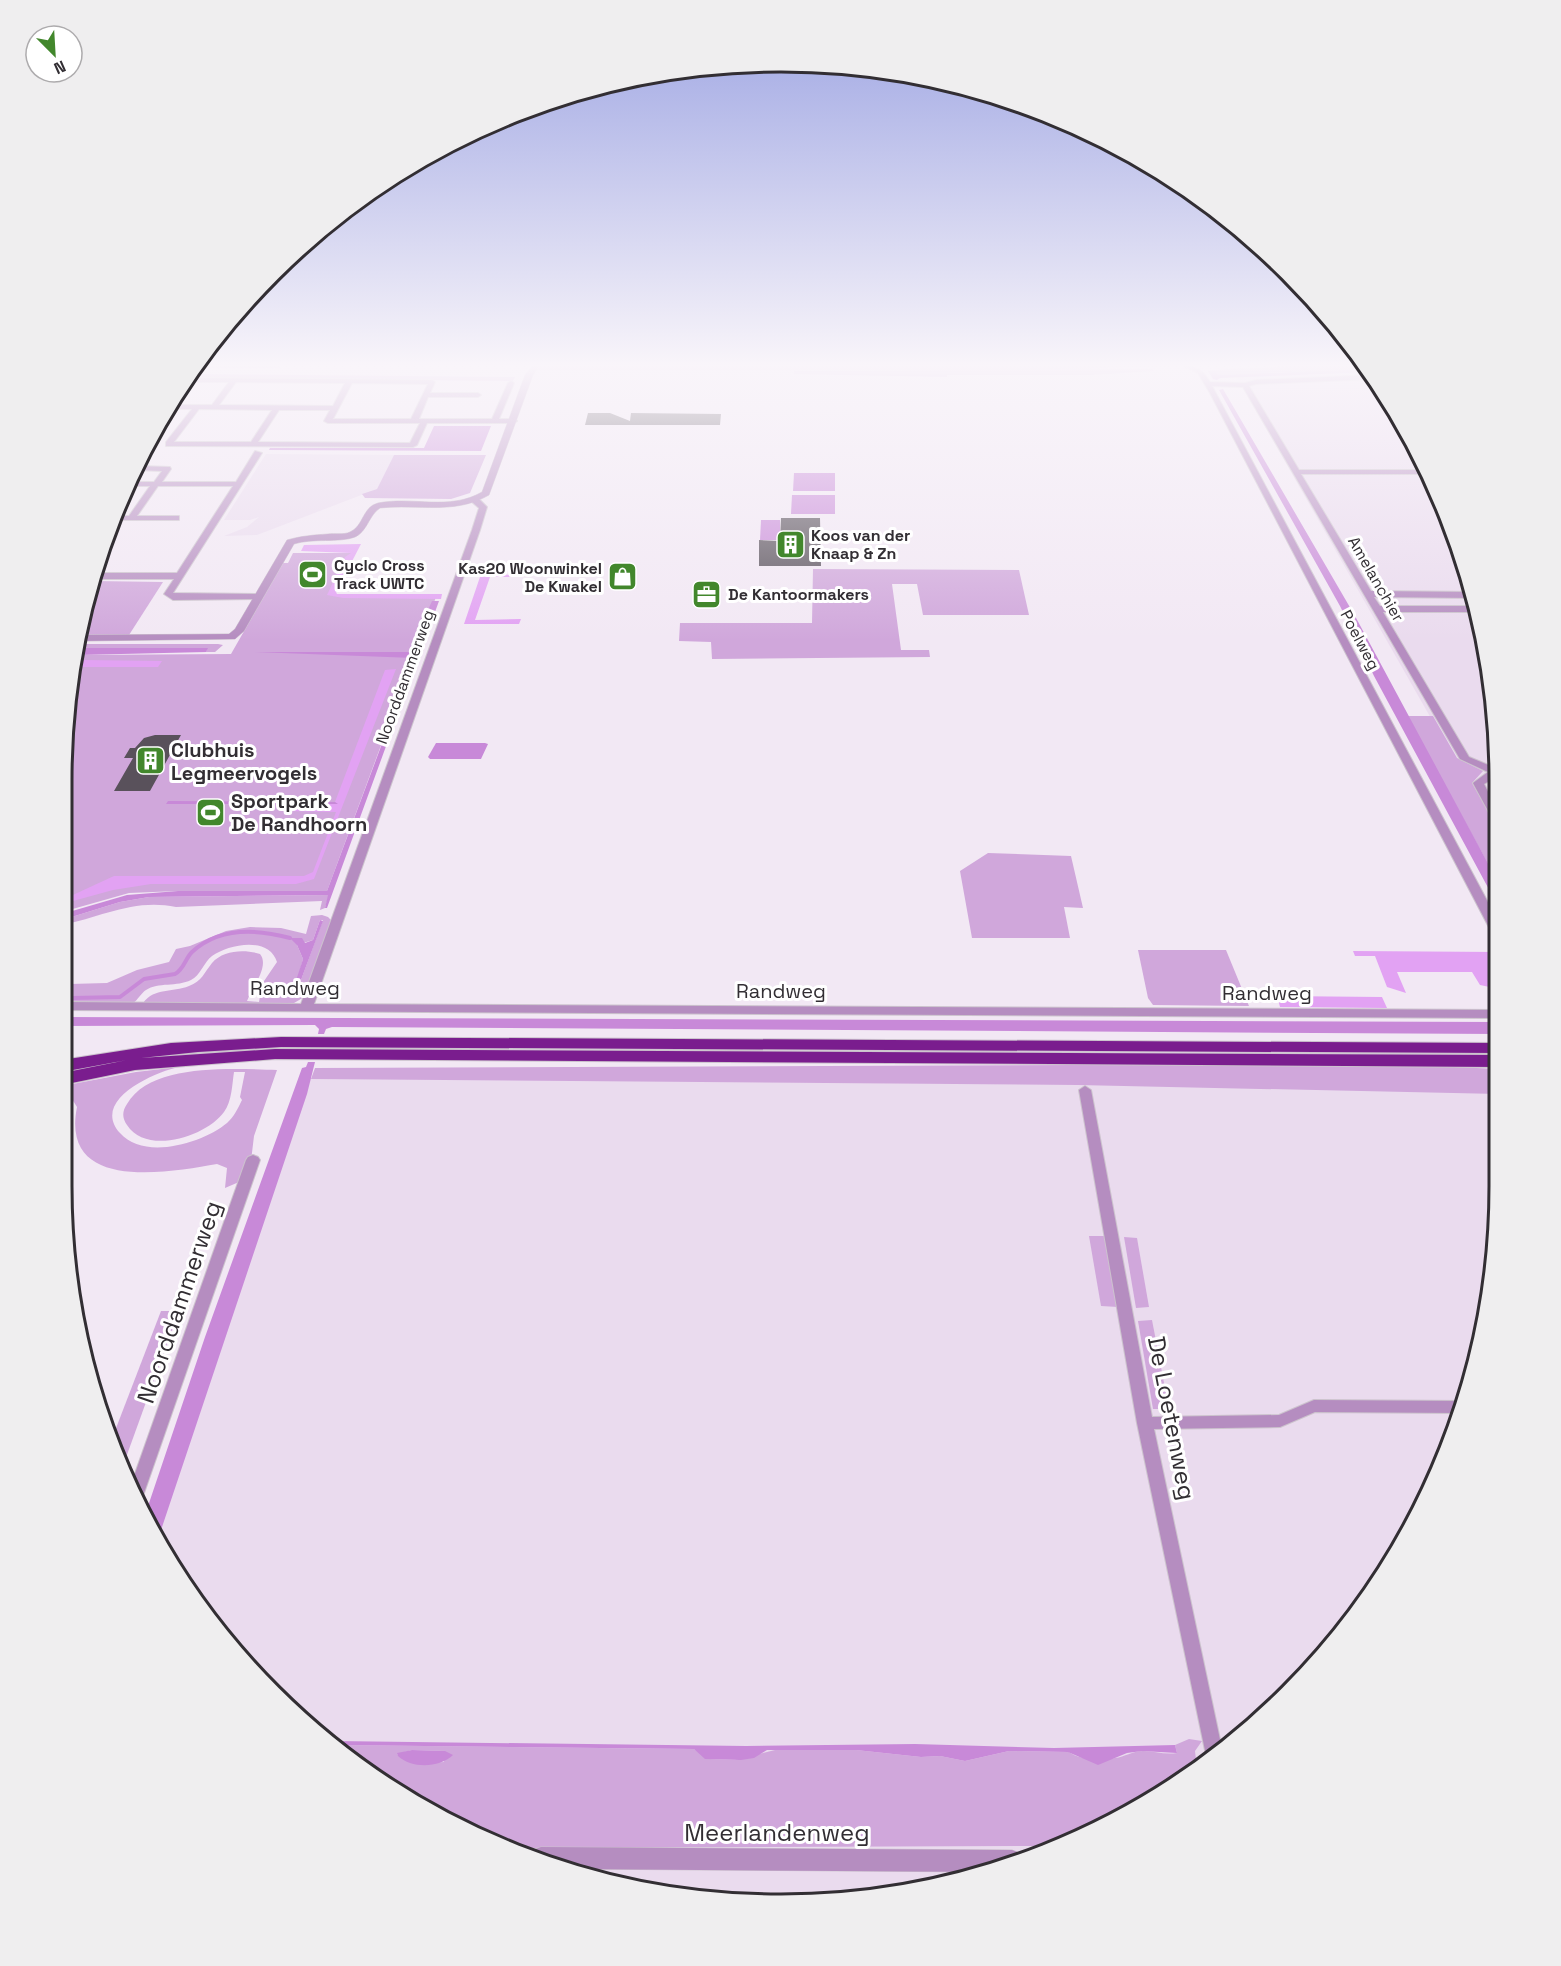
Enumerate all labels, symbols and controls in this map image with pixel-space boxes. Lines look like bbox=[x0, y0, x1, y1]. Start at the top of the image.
north arrow bbox=[24, 24, 84, 84]
text: N bbox=[51, 55, 69, 79]
place label: Koos van der Knaap & Zn bbox=[811, 525, 910, 564]
building icon: Koos van der Knaap & Zn bbox=[774, 528, 806, 560]
street label: Amelanchier bbox=[1343, 533, 1409, 625]
place label: Cyclo Cross Track UWTC bbox=[334, 555, 425, 594]
sports icon: Cyclo Cross Track UWTC bbox=[297, 558, 329, 590]
place label: Kas20 Woonwinkel De Kwakel bbox=[458, 558, 602, 597]
shop icon: Kas20 Woonwinkel De Kwakel bbox=[607, 561, 639, 593]
office icon: De Kantoormakers bbox=[691, 578, 723, 610]
place label: De Kantoormakers bbox=[728, 584, 869, 605]
street label: Poelweg bbox=[1335, 606, 1385, 674]
street label: Noorddammerweg bbox=[371, 607, 439, 747]
place label: Clubhuis Legmeervogels bbox=[171, 737, 317, 786]
building icon: Clubhuis Legmeervogels bbox=[134, 745, 166, 777]
place label: Sportpark De Randhoorn bbox=[231, 788, 367, 837]
sports icon: Sportpark De Randhoorn bbox=[194, 796, 226, 828]
street label: Randweg bbox=[250, 975, 340, 1001]
street label: Randweg bbox=[736, 978, 826, 1004]
street label: Randweg bbox=[1222, 980, 1312, 1006]
street label: Noorddammerweg bbox=[130, 1197, 228, 1407]
street label: De Loetenweg bbox=[1141, 1334, 1203, 1502]
street label: Meerlandenweg bbox=[684, 1817, 870, 1848]

